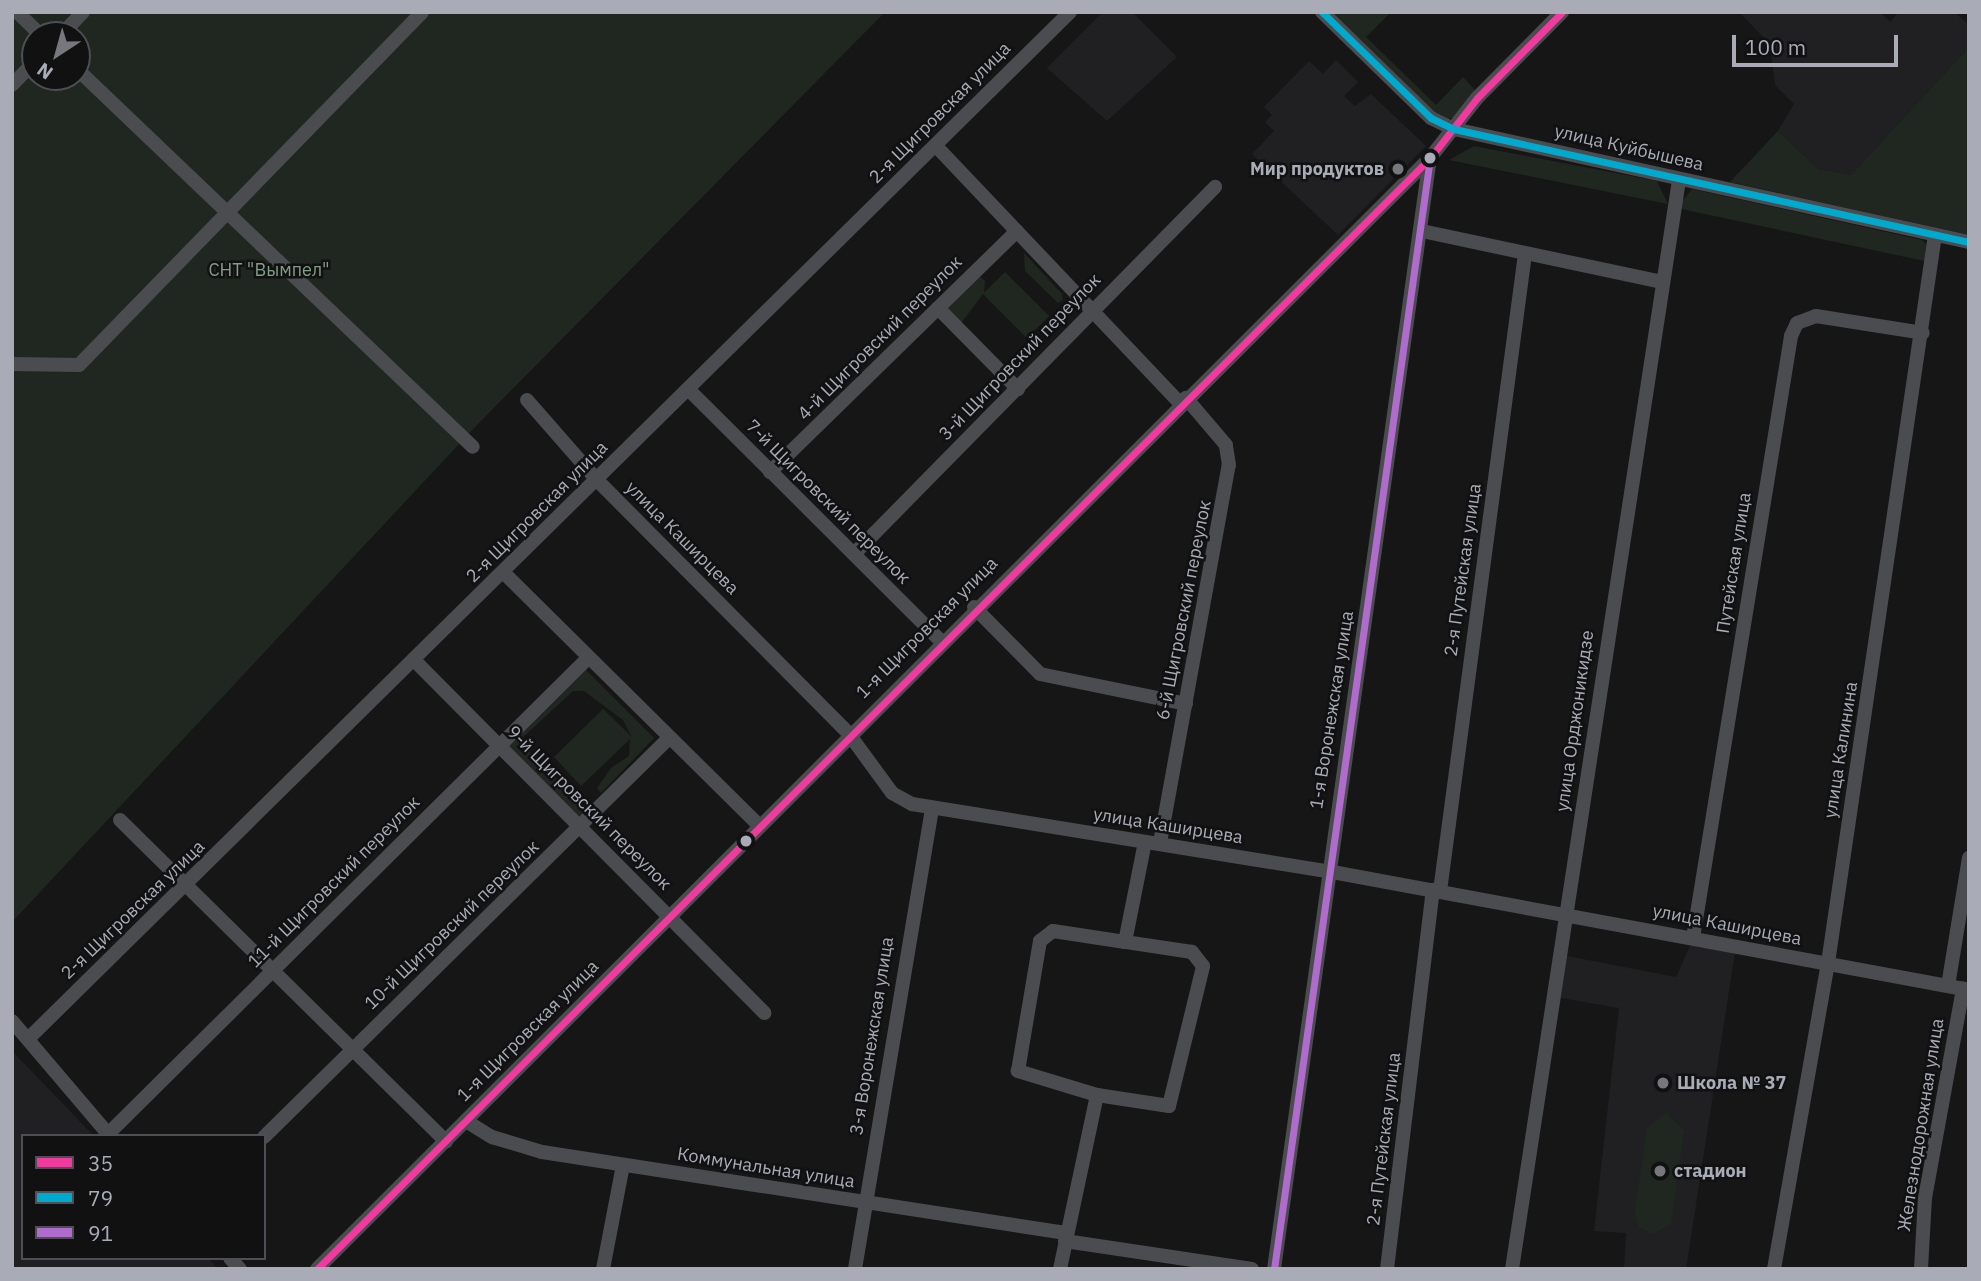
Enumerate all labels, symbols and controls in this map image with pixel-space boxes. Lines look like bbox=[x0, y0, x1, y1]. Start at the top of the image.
north arrow bbox=[21, 21, 91, 91]
scale bar bbox=[1736, 21, 1902, 65]
text: 100 m bbox=[1745, 33, 1806, 61]
street label: 2-я Щигровская улица bbox=[865, 38, 1015, 188]
text: N bbox=[32, 58, 57, 85]
street label: улица Куйбышева bbox=[1552, 120, 1706, 176]
unlabelled marker bbox=[1423, 151, 1437, 165]
place label: Мир продуктов bbox=[1250, 158, 1384, 180]
marker: Мир продуктов bbox=[1390, 161, 1406, 177]
street label: 4-й Щигровский переулок bbox=[793, 251, 967, 425]
park label: СНТ "Вымпел" bbox=[208, 259, 330, 281]
street label: 3-й Щигровский переулок bbox=[935, 269, 1105, 445]
street label: 7-й Щигровский переулок bbox=[741, 415, 915, 589]
street label: 2-я Щигровская улица bbox=[462, 437, 612, 587]
street label: улица Каширцева bbox=[621, 477, 743, 599]
street label: 2-я Путейская улица bbox=[1440, 482, 1486, 658]
street label: Путейская улица bbox=[1712, 491, 1756, 635]
street label: 6-й Щигровский переулок bbox=[1152, 498, 1216, 722]
street label: 1-я Щигровская улица bbox=[852, 553, 1002, 703]
street label: 1-я Воронежская улица bbox=[1306, 609, 1358, 811]
street label: улица Орджоникидзе bbox=[1552, 629, 1598, 813]
street label: улица Калинина bbox=[1820, 680, 1862, 820]
street label: 9-й Щигровский переулок bbox=[502, 721, 676, 895]
street label: 11-й Щигровский переулок bbox=[244, 792, 424, 972]
street label: улица Каширцева bbox=[1092, 804, 1244, 848]
unlabelled marker bbox=[739, 834, 753, 848]
street label: 2-я Щигровская улица bbox=[57, 836, 209, 984]
street label: 10-й Щигровский переулок bbox=[360, 836, 544, 1014]
street label: улица Каширцева bbox=[1651, 900, 1803, 950]
street label: 3-я Воронежская улица bbox=[846, 935, 898, 1137]
street label: 1-я Щигровская улица bbox=[453, 956, 603, 1106]
street label: Железнодорожная улица bbox=[1893, 1017, 1949, 1233]
street label: 2-я Путейская улица bbox=[1363, 1051, 1405, 1227]
place label: Школа № 37 bbox=[1677, 1072, 1786, 1094]
marker: Школа № 37 bbox=[1655, 1075, 1671, 1091]
legend bbox=[21, 1134, 266, 1260]
street label: Коммунальная улица bbox=[676, 1143, 856, 1193]
text: 35 bbox=[88, 1149, 113, 1177]
place label: стадион bbox=[1674, 1160, 1747, 1182]
marker: стадион bbox=[1652, 1163, 1668, 1179]
text: 79 bbox=[88, 1184, 113, 1212]
text: 91 bbox=[88, 1219, 113, 1247]

